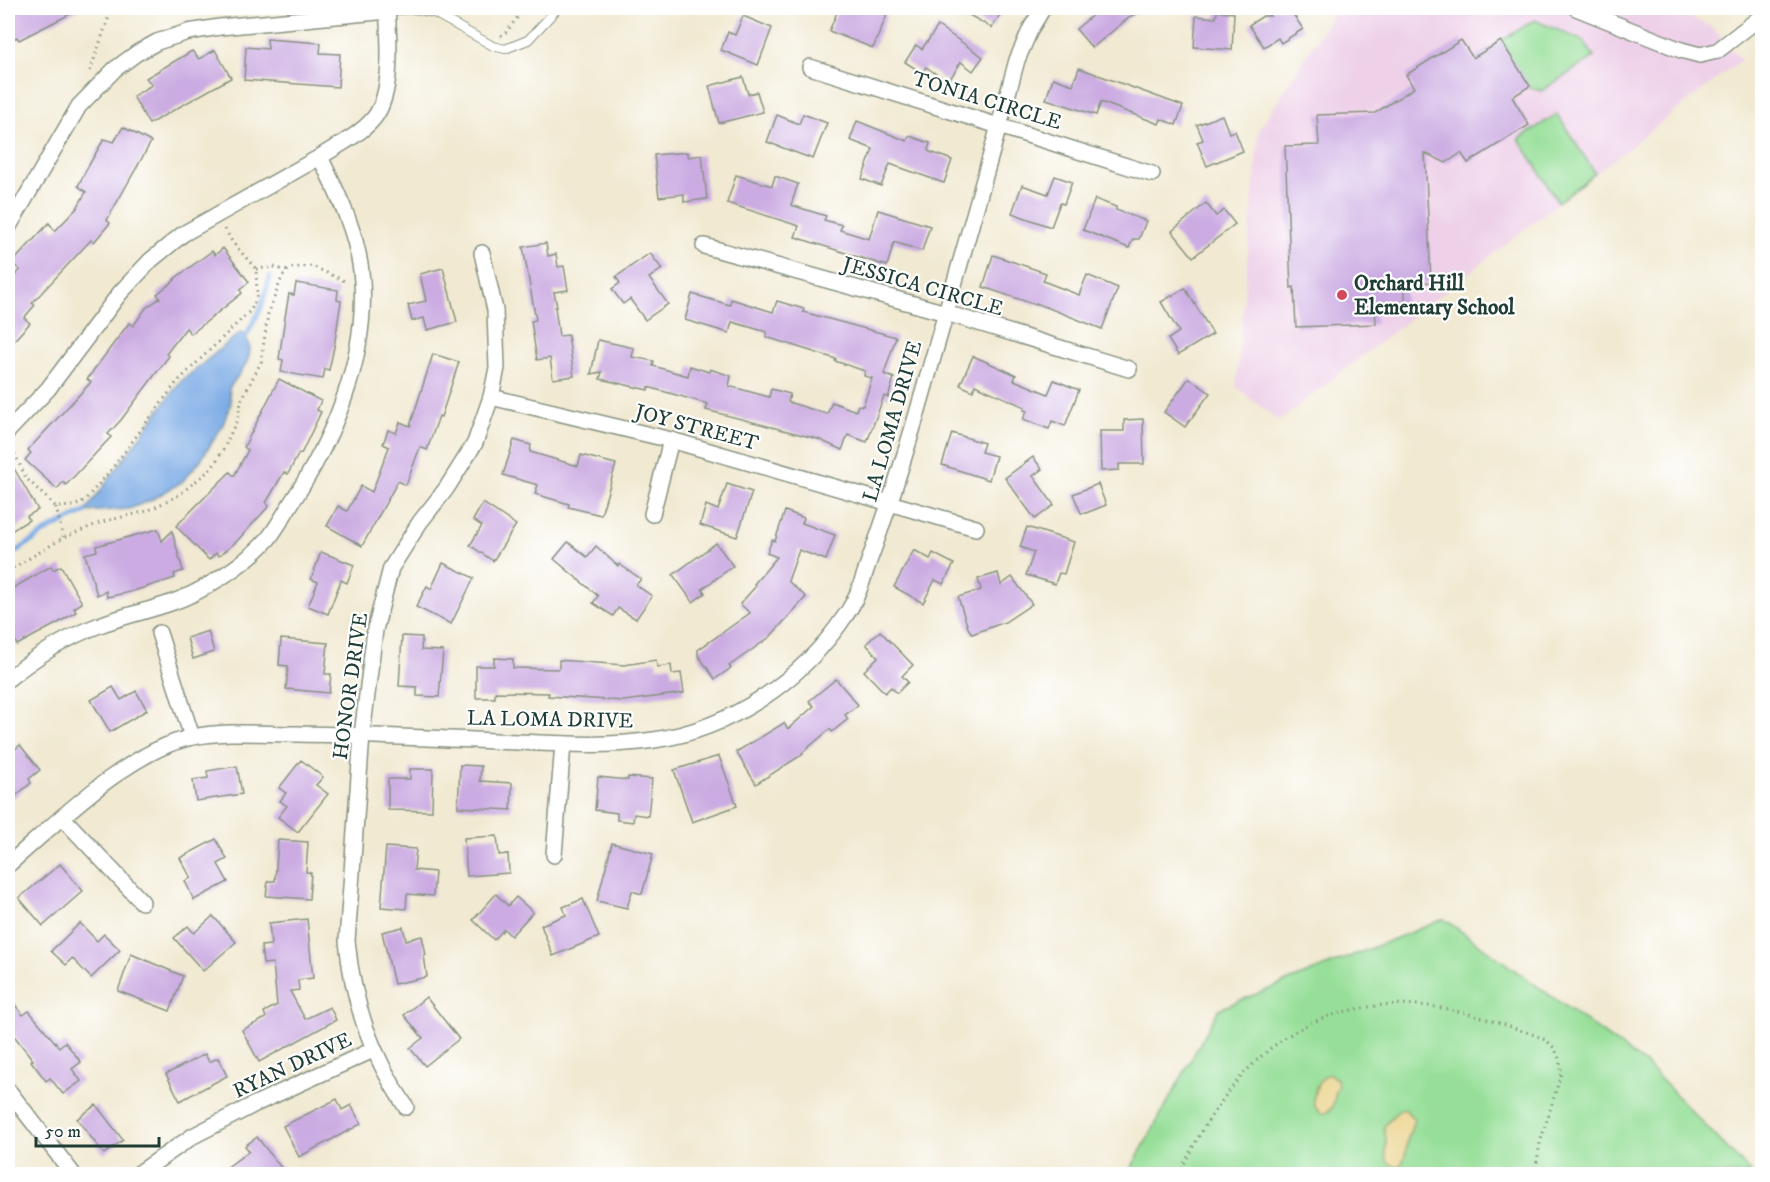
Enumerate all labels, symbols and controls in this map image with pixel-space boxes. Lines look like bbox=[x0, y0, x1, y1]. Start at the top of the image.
street label: TONIA CIRCLE bbox=[909, 66, 1065, 136]
street label: JESSICA CIRCLE bbox=[837, 251, 1006, 322]
place label: Orchard Hill Elementary School bbox=[1354, 271, 1515, 321]
marker: Orchard Hill Elementary School bbox=[1335, 288, 1349, 302]
street label: LA LOMA DRIVE bbox=[858, 338, 928, 505]
street label: JOY STREET bbox=[630, 398, 761, 457]
street label: HONOR DRIVE bbox=[328, 611, 374, 761]
street label: LA LOMA DRIVE bbox=[467, 706, 634, 734]
street label: RYAN DRIVE bbox=[229, 1027, 356, 1105]
scale bar bbox=[36, 1110, 159, 1148]
text: 50 m bbox=[45, 1121, 81, 1143]

